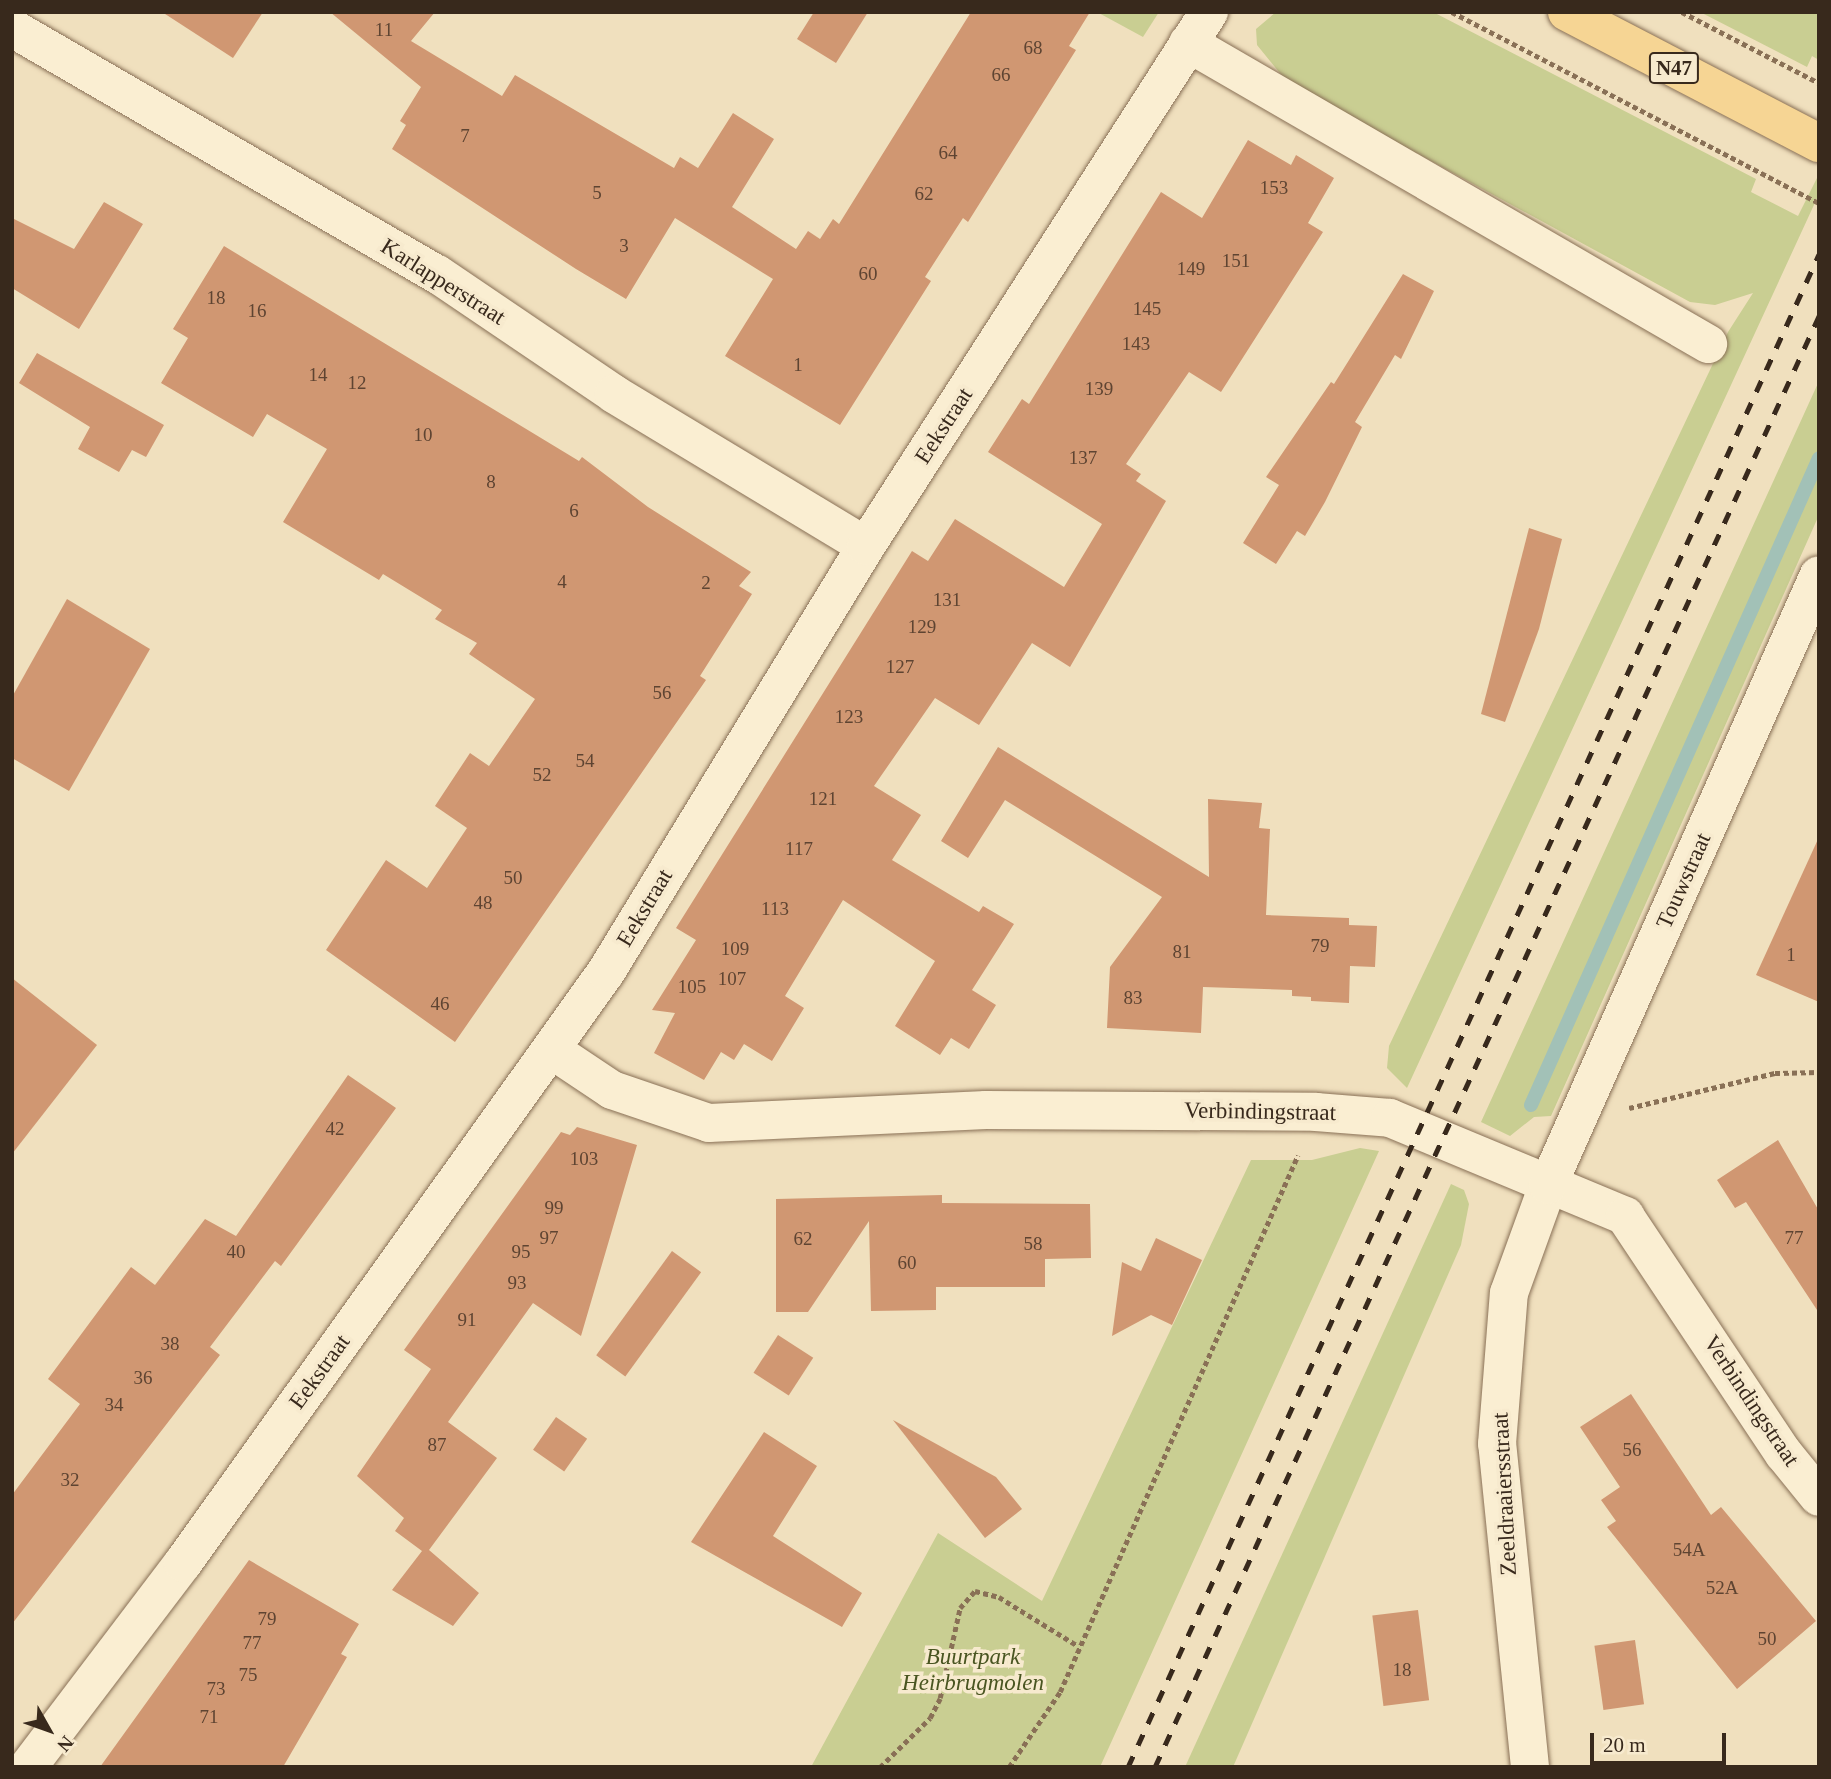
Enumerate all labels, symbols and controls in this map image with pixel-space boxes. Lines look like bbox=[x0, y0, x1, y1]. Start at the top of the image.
house number: 11 bbox=[375, 19, 393, 41]
house number: 68 bbox=[1024, 37, 1042, 59]
road number: N47 bbox=[1648, 50, 1700, 86]
house number: 66 bbox=[992, 64, 1010, 86]
house number: 7 bbox=[460, 125, 470, 147]
house number: 64 bbox=[938, 142, 958, 164]
house number: 153 bbox=[1260, 177, 1288, 199]
house number: 5 bbox=[592, 182, 602, 204]
house number: 62 bbox=[914, 183, 934, 205]
street label: Karlapperstraat bbox=[376, 233, 510, 331]
house number: 3 bbox=[619, 235, 629, 257]
house number: 151 bbox=[1222, 250, 1250, 272]
house number: 149 bbox=[1177, 258, 1205, 280]
house number: 60 bbox=[858, 263, 878, 285]
house number: 18 bbox=[206, 287, 226, 309]
house number: 145 bbox=[1133, 298, 1161, 320]
house number: 16 bbox=[248, 300, 266, 322]
house number: 143 bbox=[1122, 333, 1150, 355]
house number: 1 bbox=[793, 354, 803, 376]
house number: 14 bbox=[309, 364, 328, 386]
house number: 12 bbox=[348, 372, 366, 394]
house number: 139 bbox=[1085, 378, 1113, 400]
street label: Eekstraat bbox=[909, 383, 979, 469]
house number: 10 bbox=[414, 424, 432, 446]
house number: 137 bbox=[1069, 447, 1097, 469]
house number: 8 bbox=[486, 471, 496, 493]
house number: 6 bbox=[569, 500, 579, 522]
house number: 4 bbox=[557, 571, 567, 593]
house number: 2 bbox=[701, 572, 711, 594]
house number: 131 bbox=[933, 589, 961, 611]
house number: 129 bbox=[908, 616, 936, 638]
house number: 127 bbox=[886, 656, 914, 678]
house number: 56 bbox=[652, 682, 672, 704]
house number: 123 bbox=[835, 706, 863, 728]
house number: 54 bbox=[576, 750, 594, 772]
house number: 52 bbox=[532, 764, 552, 786]
house number: 121 bbox=[809, 788, 837, 810]
street label: Touwstraat bbox=[1651, 829, 1717, 933]
house number: 117 bbox=[785, 838, 813, 860]
street label: Eekstraat bbox=[611, 864, 679, 952]
house number: 50 bbox=[504, 867, 523, 889]
house number: 48 bbox=[474, 892, 492, 914]
house number: 113 bbox=[761, 898, 789, 920]
house number: 79 bbox=[1310, 935, 1330, 957]
house number: 109 bbox=[721, 938, 749, 960]
house number: 81 bbox=[1172, 941, 1192, 963]
house number: 1 bbox=[1786, 944, 1796, 966]
house number: 107 bbox=[718, 968, 746, 990]
house number: 105 bbox=[678, 976, 706, 998]
house number: 83 bbox=[1124, 987, 1142, 1009]
house number: 46 bbox=[430, 993, 449, 1015]
street label: Verbindingstraat bbox=[1184, 1097, 1336, 1127]
house number: 42 bbox=[326, 1118, 344, 1140]
house number: 103 bbox=[570, 1148, 598, 1170]
house number: 99 bbox=[544, 1197, 564, 1219]
house number: 97 bbox=[540, 1227, 558, 1249]
house number: 77 bbox=[1784, 1227, 1803, 1249]
house number: 62 bbox=[793, 1228, 812, 1250]
house number: 58 bbox=[1024, 1233, 1042, 1255]
house number: 40 bbox=[227, 1241, 246, 1263]
house number: 95 bbox=[512, 1241, 530, 1263]
house number: 60 bbox=[898, 1252, 917, 1274]
house number: 93 bbox=[508, 1272, 526, 1294]
house number: 91 bbox=[457, 1309, 476, 1331]
street label: Eekstraat bbox=[284, 1329, 356, 1415]
street label: Verbindingstraat bbox=[1697, 1330, 1805, 1472]
house number: 38 bbox=[160, 1333, 180, 1355]
house number: 36 bbox=[134, 1367, 152, 1389]
house number: 34 bbox=[104, 1394, 124, 1416]
street label: Zeeldraaiersstraat bbox=[1487, 1412, 1523, 1576]
house number: 87 bbox=[428, 1434, 446, 1456]
house number: 56 bbox=[1622, 1439, 1642, 1461]
house number: 32 bbox=[60, 1469, 80, 1491]
house number: 54A bbox=[1673, 1539, 1705, 1561]
house number: 52A bbox=[1706, 1577, 1738, 1599]
house number: 79 bbox=[258, 1608, 276, 1630]
house number: 50 bbox=[1758, 1628, 1776, 1650]
house number: 77 bbox=[243, 1632, 262, 1654]
park label: Buurtpark Heirbrugmolen bbox=[902, 1643, 1044, 1697]
house number: 18 bbox=[1392, 1659, 1412, 1681]
house number: 75 bbox=[239, 1664, 258, 1686]
house number: 73 bbox=[206, 1678, 226, 1700]
north arrow bbox=[14, 1695, 84, 1765]
house number: 71 bbox=[200, 1706, 218, 1728]
scale bar bbox=[1593, 1720, 1730, 1764]
text: N bbox=[53, 1732, 78, 1756]
text: 20 m bbox=[1603, 1733, 1646, 1757]

